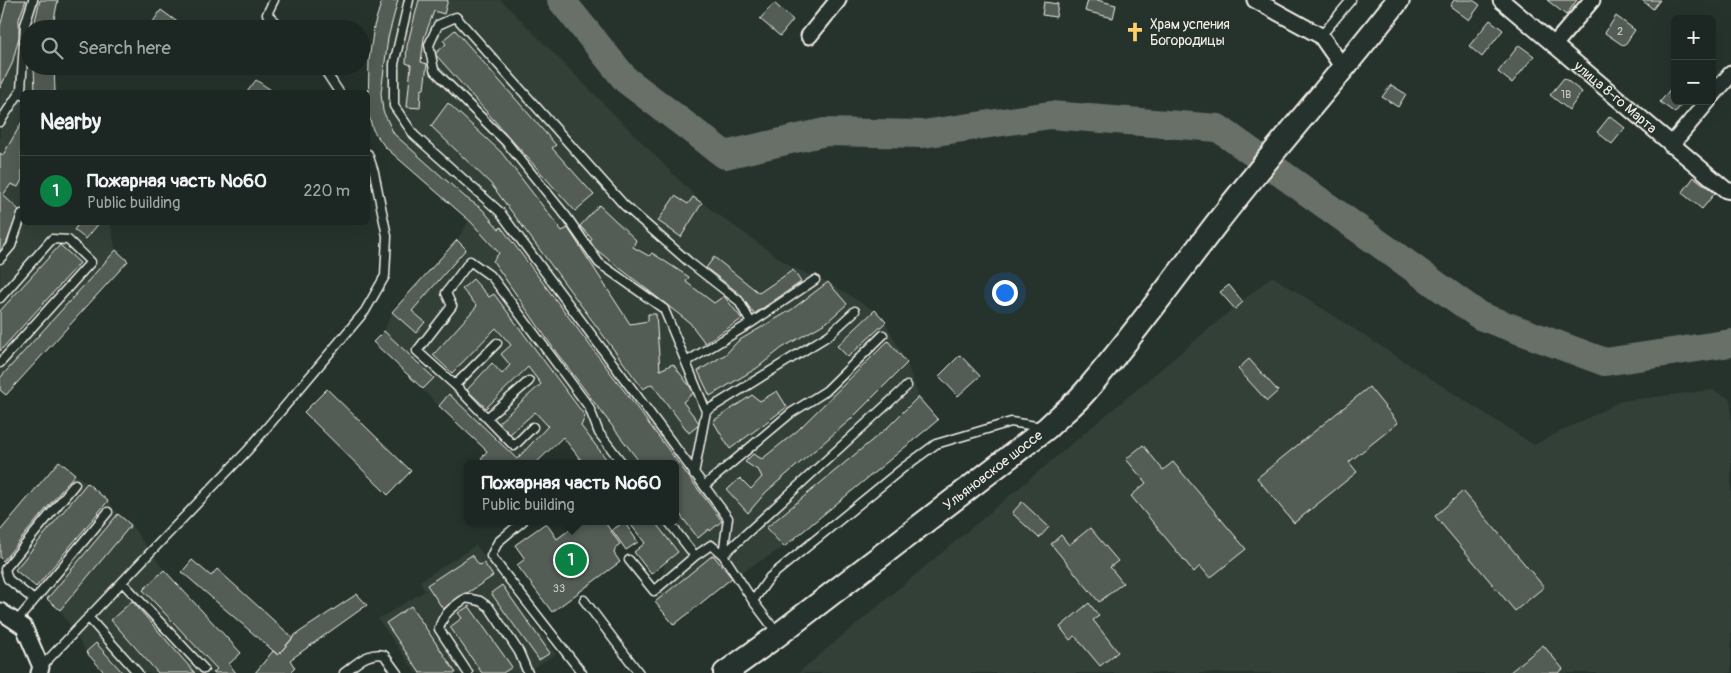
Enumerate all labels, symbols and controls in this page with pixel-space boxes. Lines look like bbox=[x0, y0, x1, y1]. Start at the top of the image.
map controls bbox=[1671, 15, 1716, 105]
button: + bbox=[1671, 15, 1716, 60]
place label: Храм успения Богородицы bbox=[1150, 16, 1230, 49]
search box bbox=[20, 20, 370, 75]
church icon: Храм успения Богородицы bbox=[1124, 21, 1146, 43]
house number: 2 bbox=[1617, 25, 1623, 38]
icon: search bbox=[38, 34, 66, 62]
text: Search here bbox=[78, 36, 171, 60]
street label: улица 8-го Марта bbox=[1570, 56, 1660, 137]
button: − bbox=[1671, 60, 1716, 105]
house number: 1В bbox=[1561, 88, 1571, 101]
text: Nearby bbox=[40, 109, 101, 136]
text: Пожарная часть №60 bbox=[87, 169, 267, 193]
text: 1 bbox=[53, 181, 59, 201]
text: 220 m bbox=[304, 181, 350, 201]
text: Public building bbox=[87, 193, 180, 213]
your location bbox=[992, 280, 1018, 306]
street label: Ульяновское шоссе bbox=[940, 426, 1046, 513]
popup bbox=[464, 460, 679, 525]
text: Пожарная часть №60 bbox=[481, 471, 662, 495]
text: Public building bbox=[481, 495, 575, 515]
pin: 1 bbox=[555, 541, 587, 579]
house number: 33 bbox=[553, 582, 565, 595]

